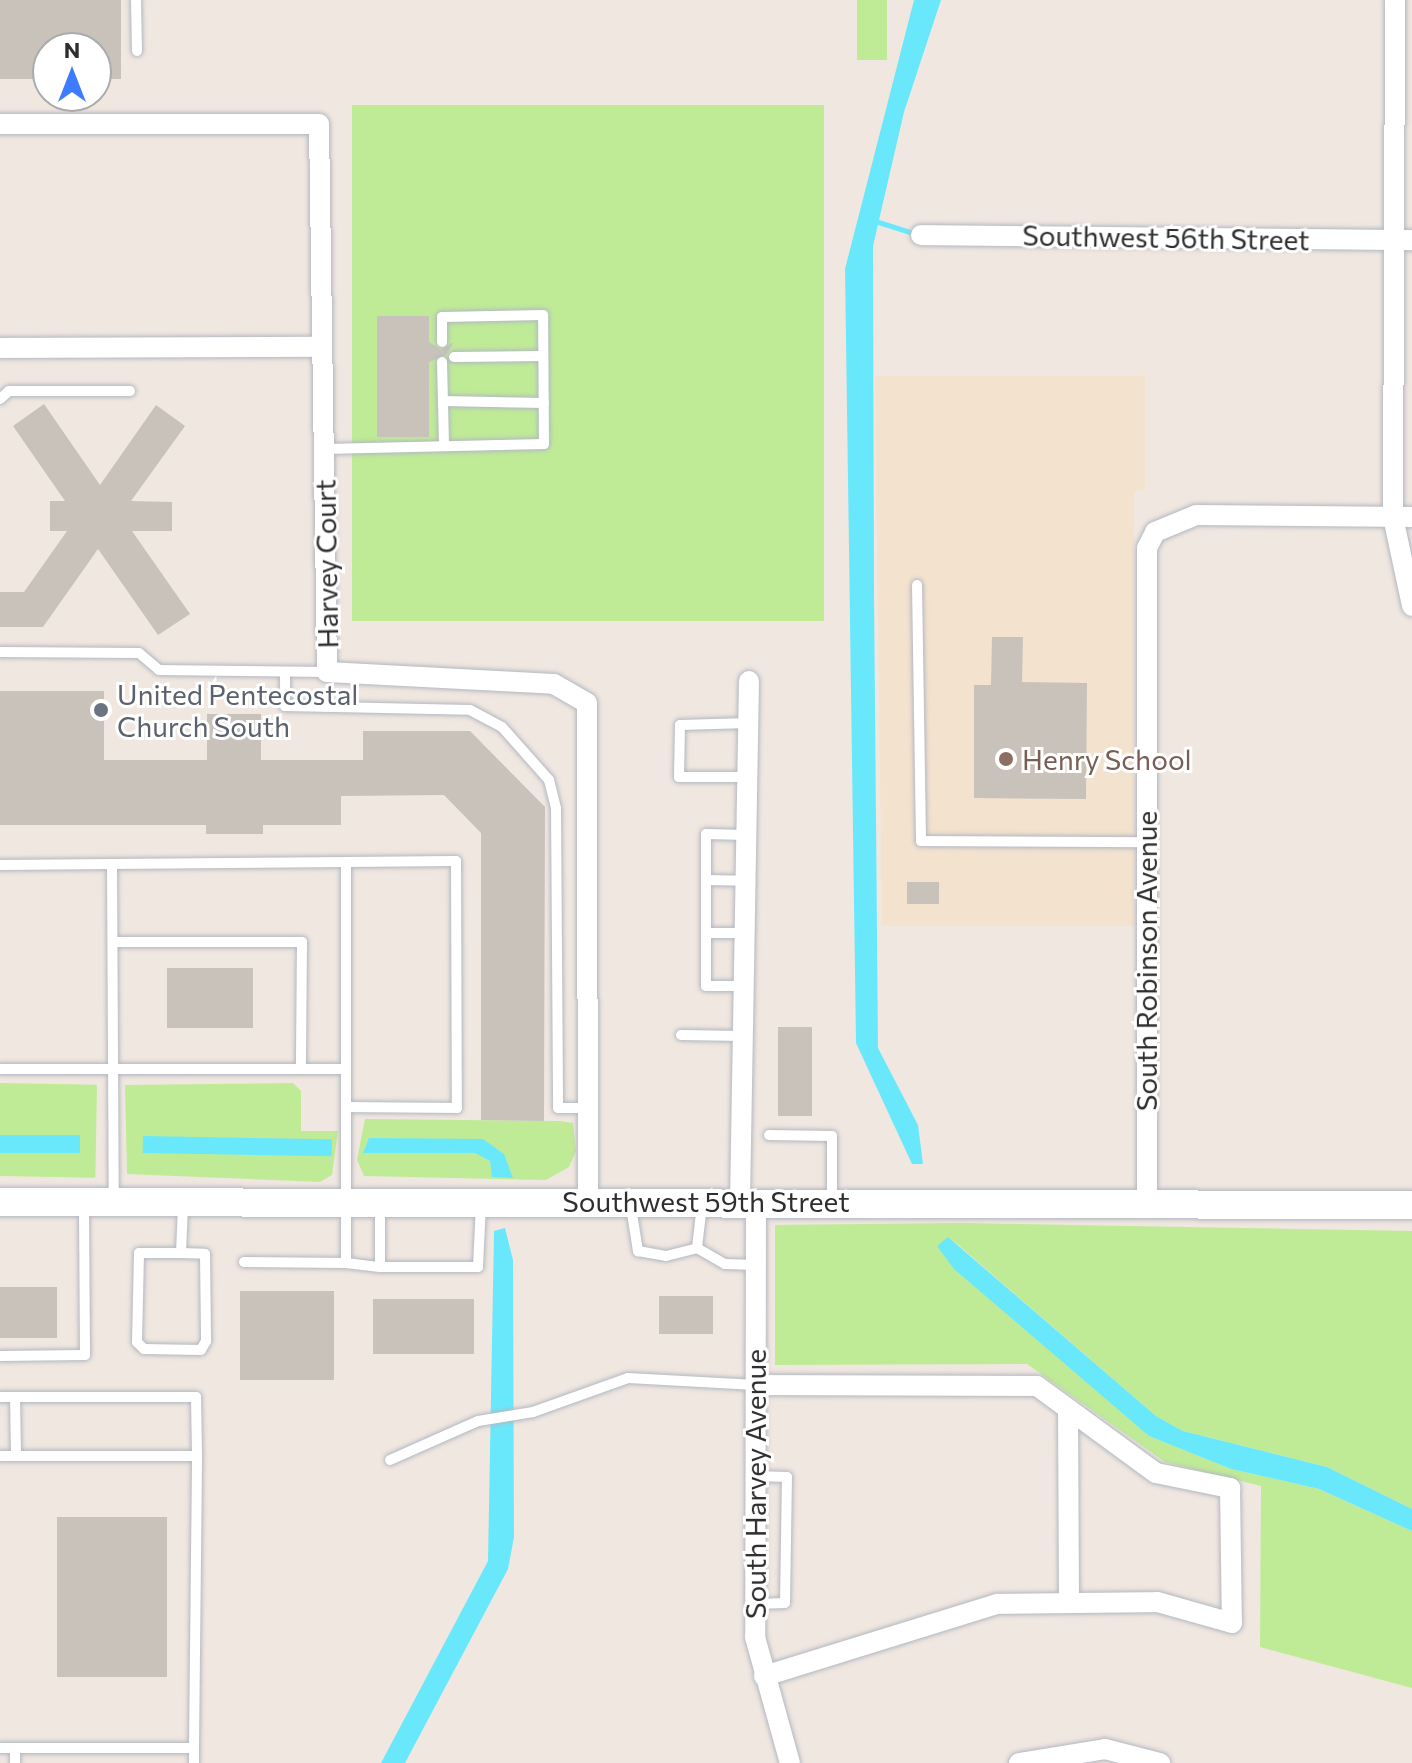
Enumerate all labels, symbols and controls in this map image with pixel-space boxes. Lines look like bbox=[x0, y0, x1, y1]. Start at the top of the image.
north arrow bbox=[32, 32, 112, 112]
text: N bbox=[64, 36, 80, 63]
street label: Southwest 56th Street bbox=[1022, 218, 1310, 256]
street label: Harvey Court bbox=[308, 479, 344, 649]
place label: United Pentecostal Church South bbox=[117, 677, 358, 743]
marker: United Pentecostal Church South bbox=[92, 701, 110, 719]
place label: Henry School bbox=[1022, 742, 1192, 776]
marker: Henry School bbox=[997, 750, 1015, 768]
street label: South Robinson Avenue bbox=[1129, 811, 1163, 1111]
street label: Southwest 59th Street bbox=[562, 1184, 850, 1218]
street label: South Harvey Avenue bbox=[738, 1349, 772, 1619]

